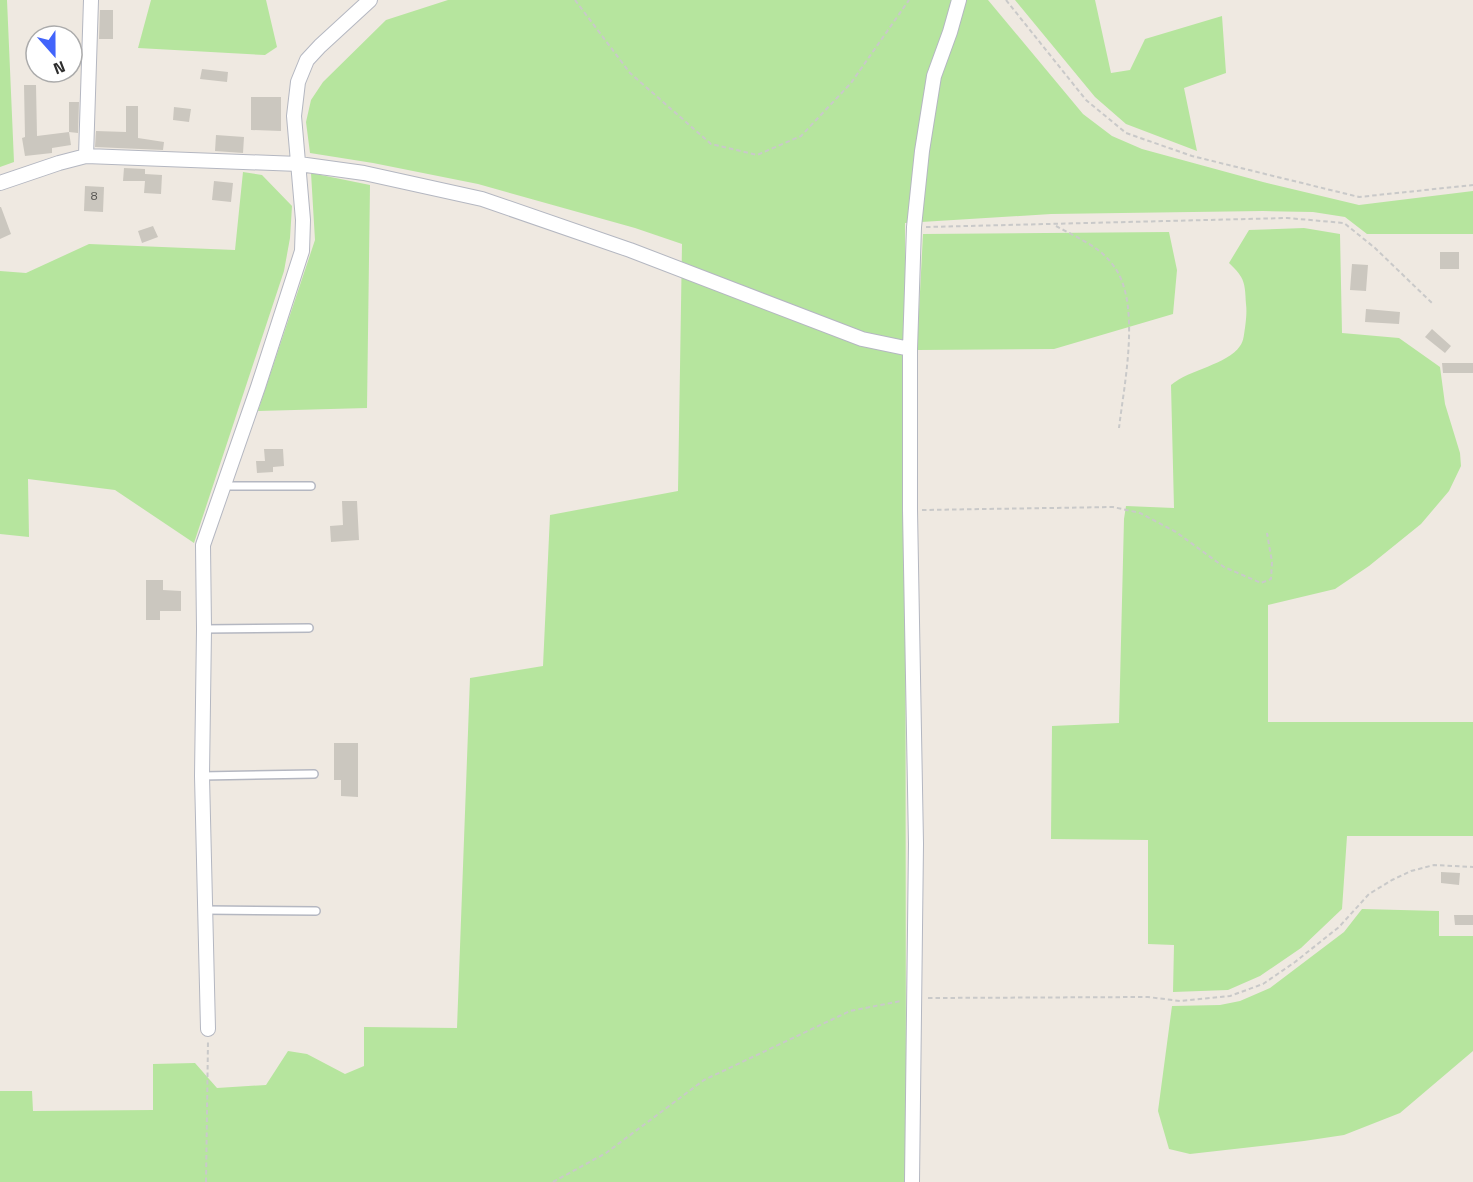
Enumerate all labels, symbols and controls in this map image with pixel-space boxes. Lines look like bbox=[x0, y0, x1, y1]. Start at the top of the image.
north arrow bbox=[24, 24, 84, 84]
text: N bbox=[50, 55, 69, 81]
house number: 8 bbox=[91, 186, 98, 205]

